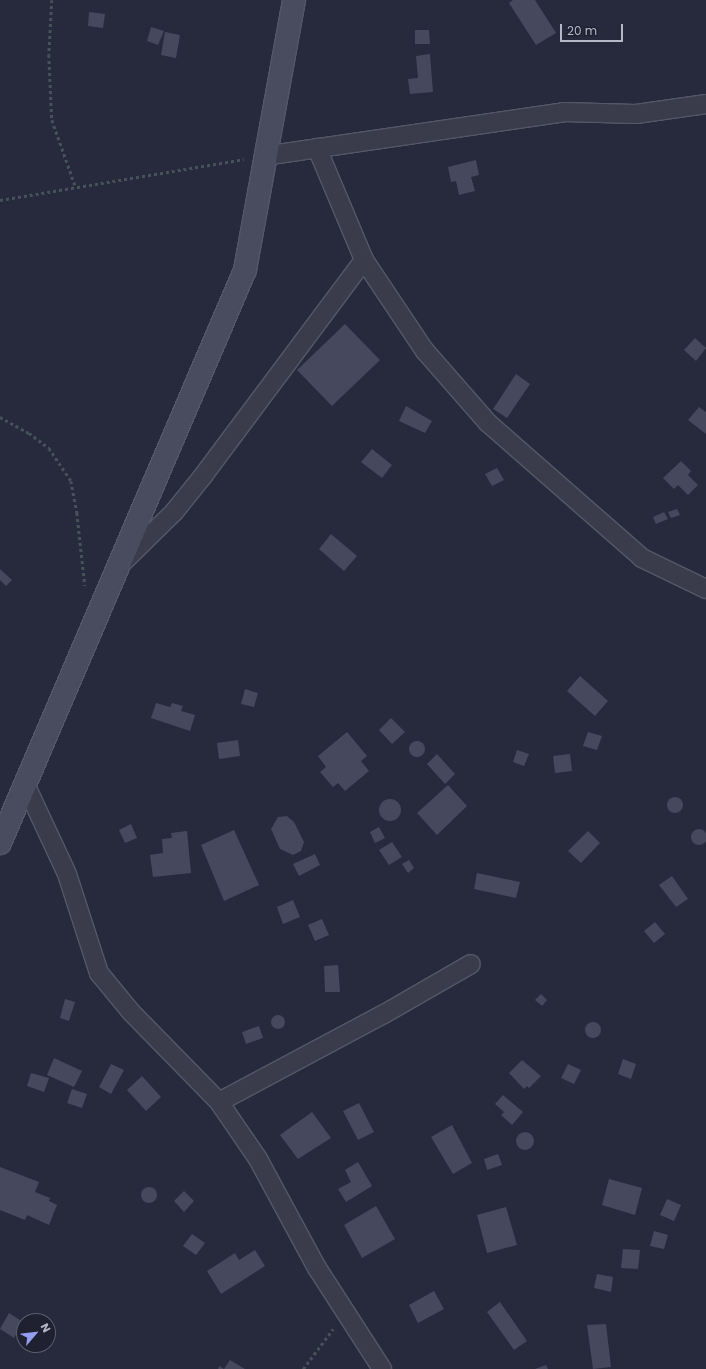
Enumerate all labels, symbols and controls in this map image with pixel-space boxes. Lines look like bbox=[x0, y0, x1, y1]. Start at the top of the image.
scale bar bbox=[562, 16, 625, 42]
text: 20 m bbox=[567, 22, 597, 39]
north arrow bbox=[16, 1313, 56, 1353]
text: N bbox=[37, 1320, 55, 1335]

